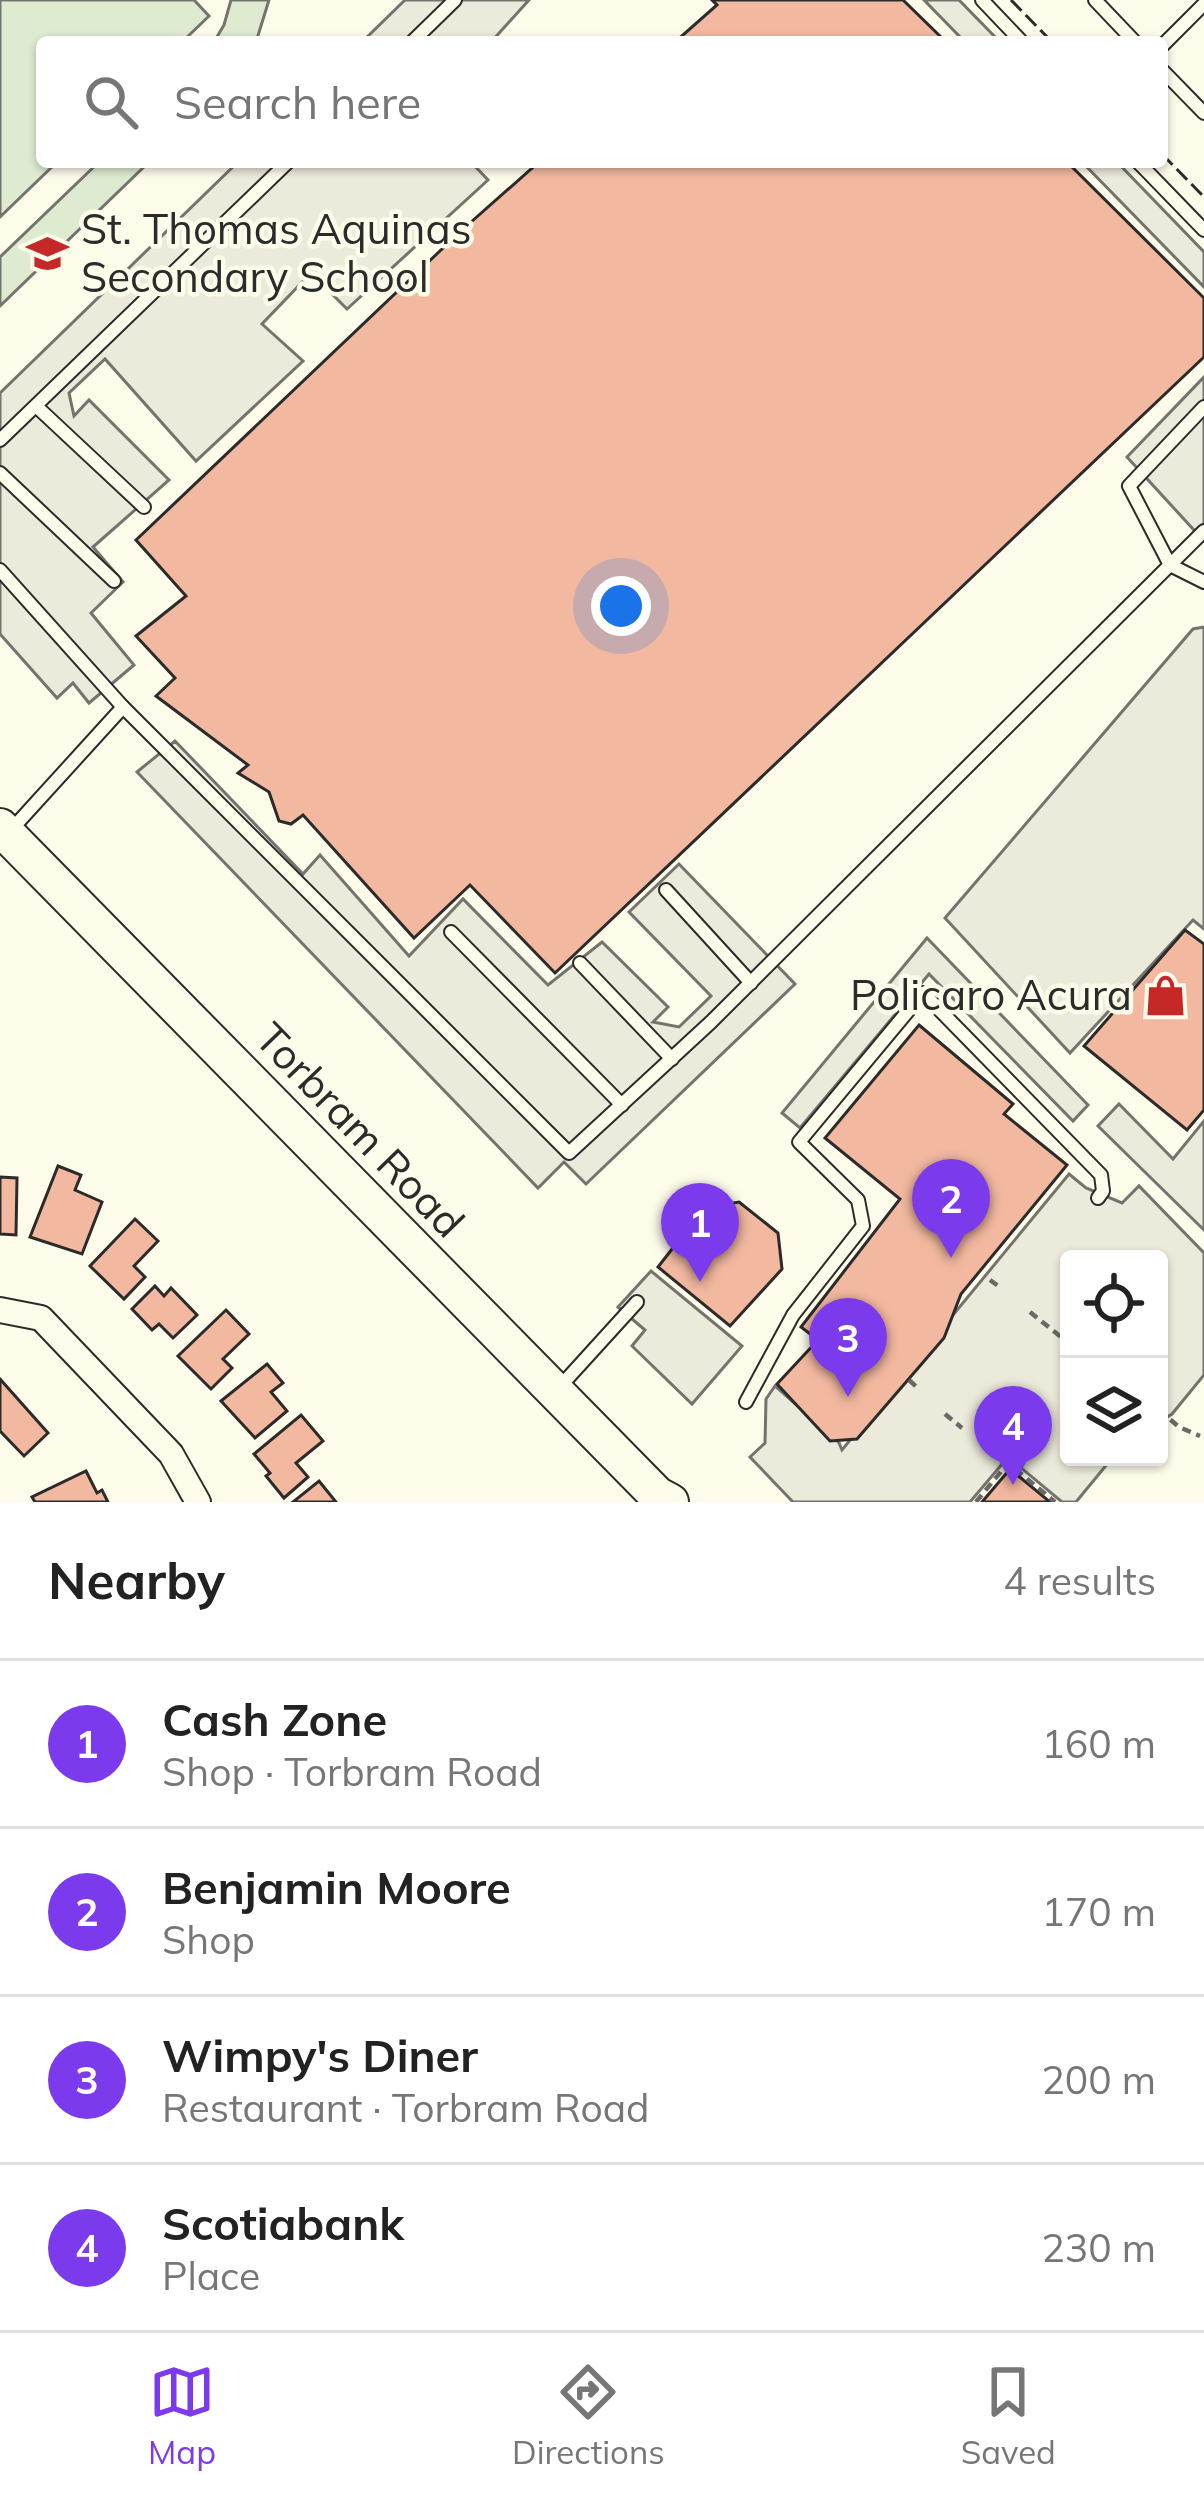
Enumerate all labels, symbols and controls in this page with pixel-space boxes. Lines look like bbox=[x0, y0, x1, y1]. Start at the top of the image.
search box bbox=[36, 36, 1168, 168]
icon: search bbox=[78, 69, 144, 135]
text: Search here bbox=[174, 74, 421, 130]
place label: St. Thomas Aquinas Secondary School bbox=[81, 202, 471, 303]
school or university icon: St. Thomas Aquinas Secondary School bbox=[24, 230, 70, 276]
your location bbox=[591, 576, 651, 636]
place label: Policaro Acura bbox=[850, 968, 1132, 1021]
shop icon: Policaro Acura bbox=[1143, 972, 1189, 1018]
street label: Torbram Road bbox=[245, 1011, 476, 1248]
pin: 2 bbox=[912, 1159, 990, 1258]
pin: 1 bbox=[661, 1183, 739, 1282]
map controls bbox=[1060, 1250, 1168, 1466]
button: locate bbox=[1060, 1250, 1168, 1358]
pin: 3 bbox=[809, 1298, 887, 1397]
button: layers bbox=[1060, 1358, 1168, 1466]
pin: 4 bbox=[974, 1386, 1052, 1485]
text: Nearby bbox=[48, 1548, 225, 1612]
text: 4 results bbox=[1003, 1556, 1156, 1605]
text: Cash Zone bbox=[162, 1691, 387, 1747]
text: 1 bbox=[75, 1719, 99, 1768]
text: 160 m bbox=[1041, 1719, 1156, 1768]
text: Shop · Torbram Road bbox=[162, 1747, 542, 1796]
text: Benjamin Moore bbox=[162, 1859, 511, 1915]
text: 2 bbox=[75, 1887, 99, 1936]
text: 170 m bbox=[1041, 1887, 1156, 1936]
text: Shop bbox=[162, 1915, 255, 1964]
text: Wimpy's Diner bbox=[162, 2027, 478, 2083]
text: 3 bbox=[75, 2055, 99, 2104]
text: 200 m bbox=[1041, 2055, 1156, 2104]
text: Restaurant · Torbram Road bbox=[162, 2083, 650, 2132]
text: Scotiabank bbox=[162, 2195, 404, 2251]
text: 4 bbox=[75, 2223, 99, 2272]
text: 230 m bbox=[1041, 2223, 1156, 2272]
text: Place bbox=[162, 2251, 260, 2300]
tab: Map bbox=[148, 2359, 216, 2472]
tab: Directions bbox=[512, 2359, 665, 2472]
tab: Saved bbox=[961, 2359, 1056, 2472]

